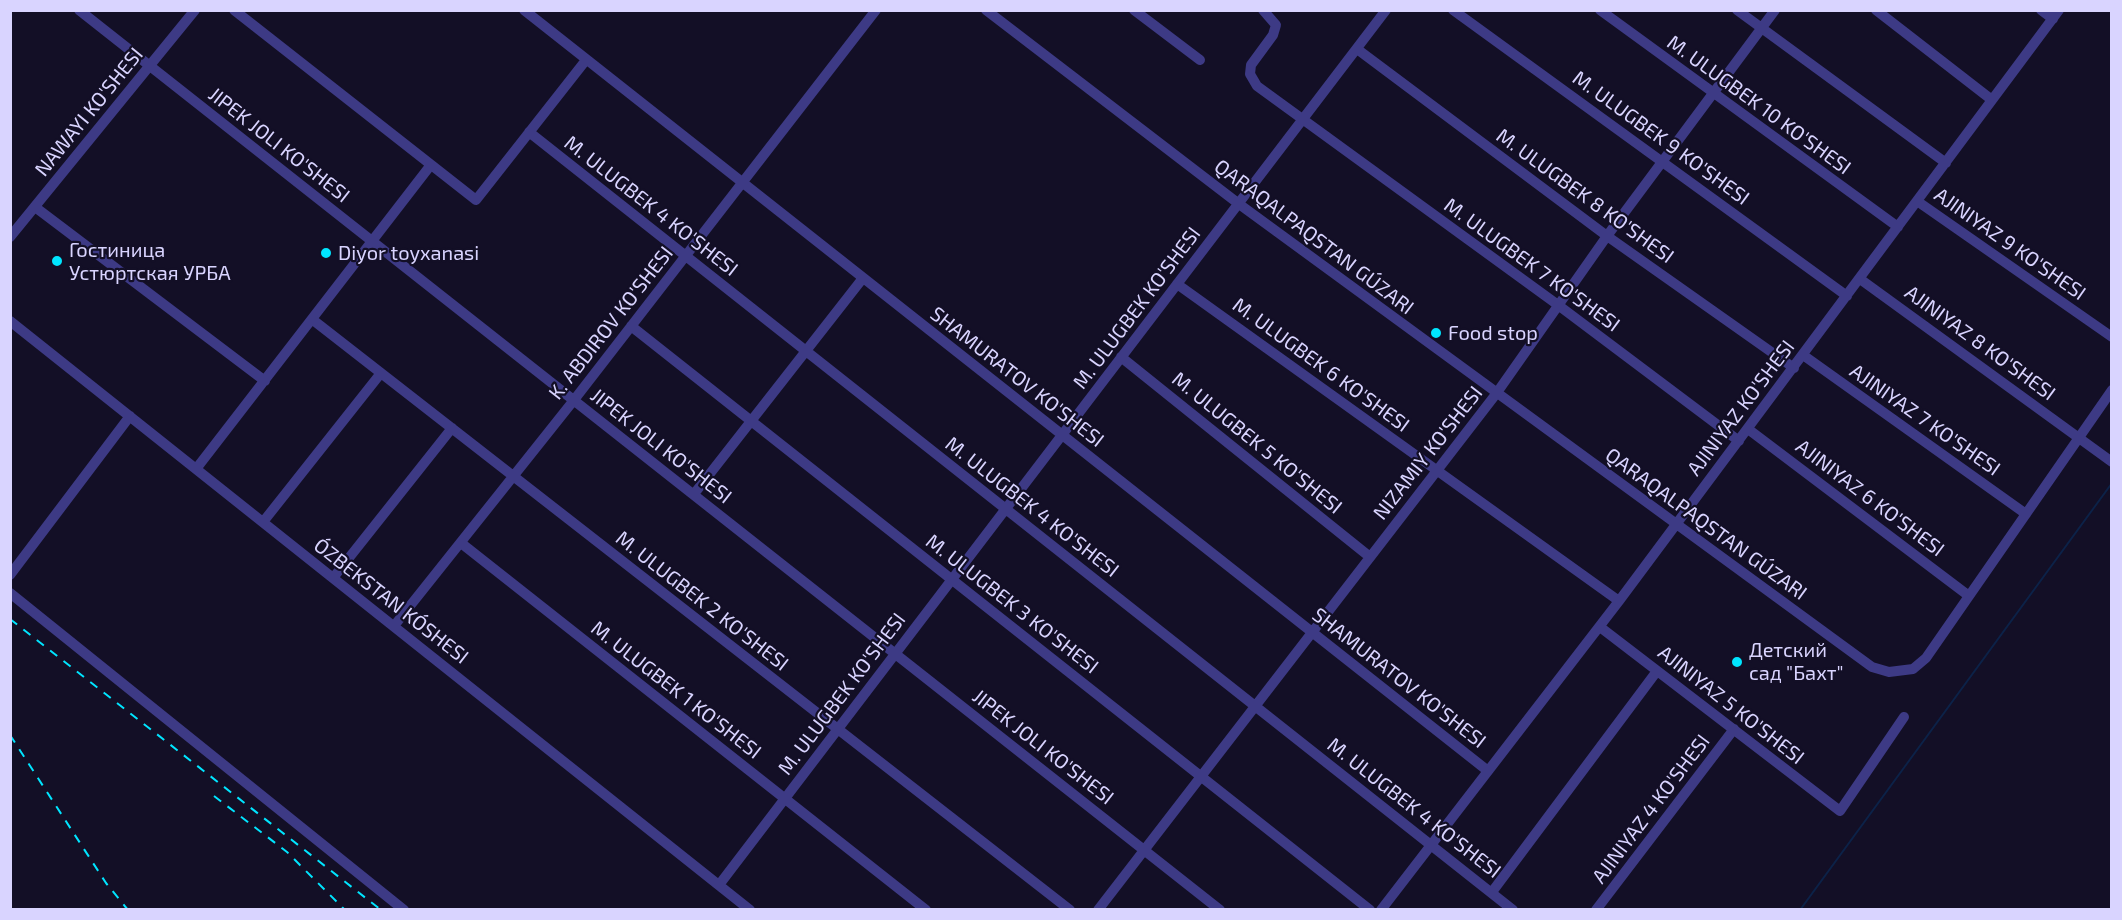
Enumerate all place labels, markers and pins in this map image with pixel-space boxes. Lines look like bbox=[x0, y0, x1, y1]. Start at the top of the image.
place label: Гостиница Устюртская УРБА bbox=[69, 238, 231, 285]
place label: Diyor toyxanasi bbox=[338, 241, 479, 265]
marker: Diyor toyxanasi bbox=[319, 246, 333, 260]
marker: Гостиница Устюртская УРБА bbox=[50, 254, 64, 268]
place label: Food stop bbox=[1448, 321, 1538, 345]
marker: Food stop bbox=[1429, 326, 1443, 340]
place label: Детский сад "Бахт" bbox=[1749, 638, 1844, 685]
marker: Детский сад "Бахт" bbox=[1730, 655, 1744, 669]

